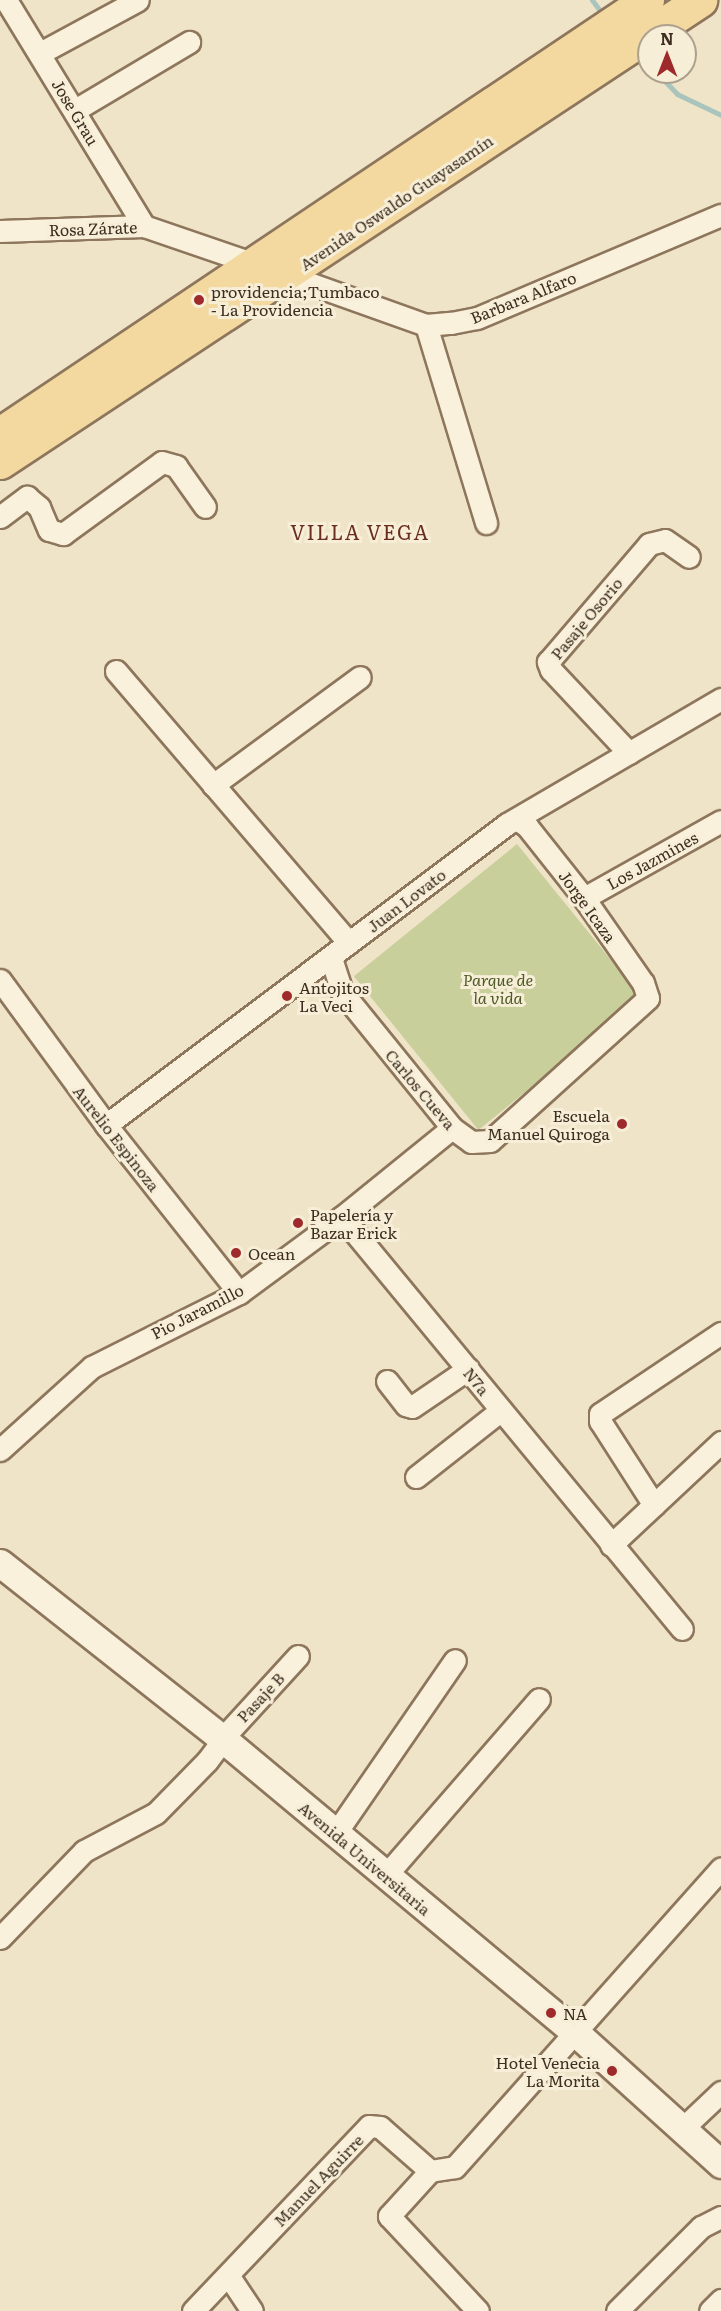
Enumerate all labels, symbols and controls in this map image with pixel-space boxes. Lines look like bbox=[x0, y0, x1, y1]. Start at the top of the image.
north arrow bbox=[637, 24, 697, 84]
text: N bbox=[660, 26, 674, 50]
street label: Jose Grau bbox=[49, 75, 103, 149]
street label: Avenida Oswaldo Guayasamín bbox=[296, 130, 496, 274]
street label: Rosa Zárate bbox=[48, 217, 138, 239]
street label: Barbara Alfaro bbox=[467, 267, 579, 327]
place label: providencia;Tumbaco - La Providencia bbox=[211, 281, 380, 319]
marker: providencia;Tumbaco - La Providencia bbox=[192, 293, 206, 307]
district label: VILLA VEGA bbox=[290, 519, 430, 543]
street label: Pasaje Osorio bbox=[546, 573, 626, 663]
street label: Los Jazmines bbox=[603, 827, 701, 893]
street label: Juan Lovato bbox=[363, 864, 449, 936]
street label: Jorge Icaza bbox=[555, 866, 621, 946]
park label: Parque de la vida bbox=[463, 969, 533, 1007]
place label: Antojitos La Veci bbox=[299, 977, 369, 1015]
marker: Antojitos La Veci bbox=[280, 989, 294, 1003]
street label: Carlos Cueva bbox=[382, 1045, 460, 1133]
street label: Aurelio Espinoza bbox=[70, 1081, 164, 1195]
place label: Escuela Manuel Quiroga bbox=[487, 1105, 610, 1143]
marker: Escuela Manuel Quiroga bbox=[615, 1117, 629, 1131]
place label: Papelería y Bazar Erick bbox=[310, 1204, 397, 1242]
marker: Papelería y Bazar Erick bbox=[291, 1216, 305, 1230]
place label: Ocean bbox=[248, 1243, 295, 1263]
marker: Ocean bbox=[229, 1246, 243, 1260]
street label: Pio Jaramillo bbox=[148, 1279, 246, 1343]
street label: N7a bbox=[460, 1363, 494, 1399]
street label: Pasaje B bbox=[232, 1668, 288, 1726]
street label: Avenida Universitaria bbox=[295, 1797, 435, 1919]
place label: NA bbox=[563, 2003, 587, 2023]
marker: NA bbox=[544, 2006, 558, 2020]
place label: Hotel Venecia La Morita bbox=[495, 2052, 600, 2090]
marker: Hotel Venecia La Morita bbox=[605, 2064, 619, 2078]
street label: Manuel Aguirre bbox=[269, 2130, 367, 2230]

